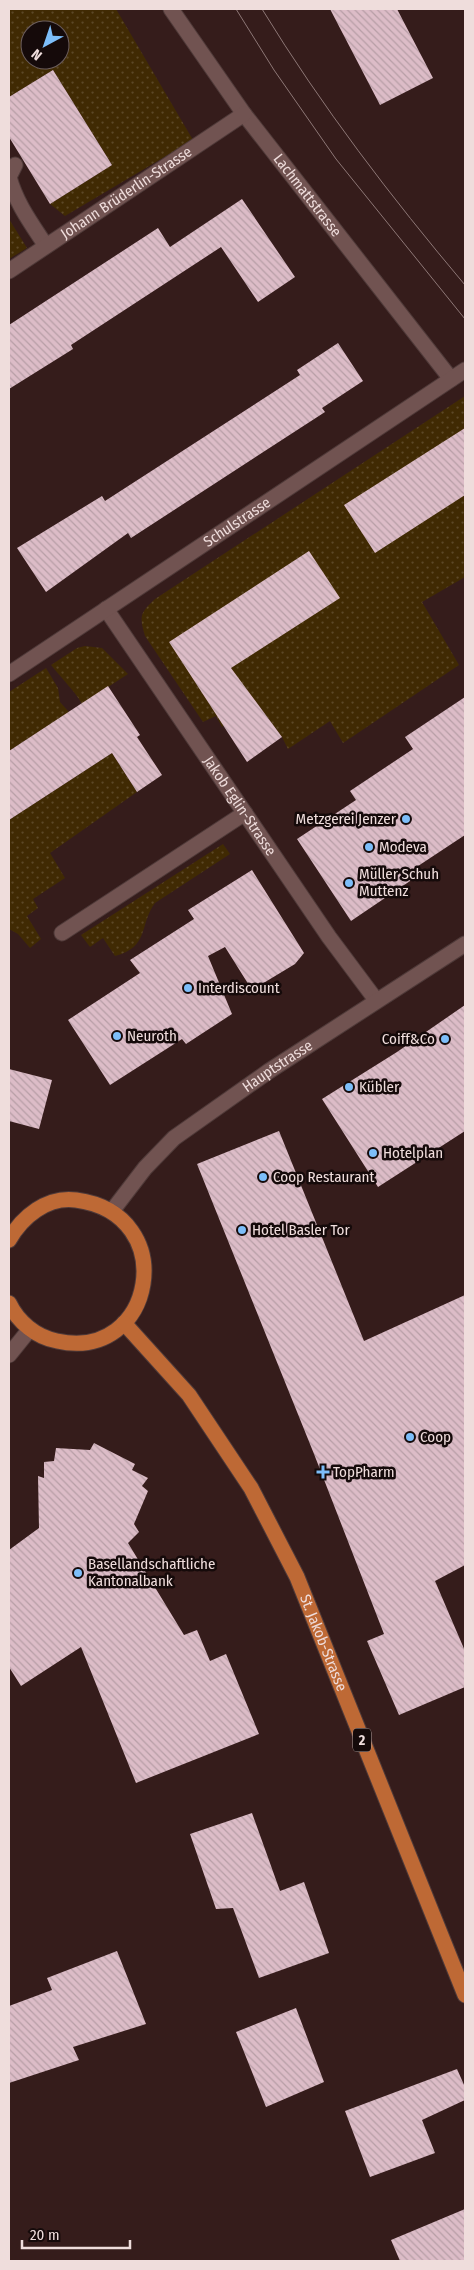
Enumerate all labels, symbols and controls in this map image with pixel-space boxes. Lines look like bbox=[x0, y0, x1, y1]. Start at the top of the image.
north arrow bbox=[20, 20, 70, 70]
text: N bbox=[28, 45, 46, 64]
street label: Johann Brüderlin-Strasse bbox=[57, 142, 195, 243]
street label: Lachmattstrasse bbox=[269, 150, 345, 240]
street label: Schulstrasse bbox=[200, 493, 274, 551]
street label: Jakob Eglin-Strasse bbox=[200, 753, 280, 859]
place label: Metzgerei Jenzer bbox=[296, 810, 397, 828]
marker: Metzgerei Jenzer bbox=[400, 813, 412, 825]
place label: Modeva bbox=[379, 838, 427, 856]
marker: Modeva bbox=[363, 841, 375, 853]
place label: Müller Schuh Muttenz bbox=[359, 865, 439, 900]
marker: Müller Schuh Muttenz bbox=[343, 877, 355, 889]
place label: Interdiscount bbox=[198, 979, 280, 997]
marker: Interdiscount bbox=[182, 982, 194, 994]
place label: Neuroth bbox=[127, 1027, 177, 1045]
marker: Neuroth bbox=[111, 1030, 123, 1042]
place label: Coiff&Co bbox=[382, 1030, 435, 1048]
marker: Coiff&Co bbox=[439, 1033, 451, 1045]
street label: Hauptstrasse bbox=[239, 1036, 316, 1096]
place label: Kübler bbox=[359, 1078, 400, 1096]
marker: Kübler bbox=[343, 1081, 355, 1093]
place label: Hotelplan bbox=[383, 1144, 443, 1162]
marker: Hotelplan bbox=[367, 1147, 379, 1159]
place label: Coop Restaurant bbox=[273, 1168, 374, 1186]
marker: Coop Restaurant bbox=[257, 1171, 269, 1183]
place label: Hotel Basler Tor bbox=[252, 1221, 350, 1239]
marker: Hotel Basler Tor bbox=[236, 1224, 248, 1236]
place label: Coop bbox=[420, 1428, 451, 1446]
marker: Coop bbox=[404, 1431, 416, 1443]
place label: TopPharm bbox=[333, 1463, 395, 1481]
marker: TopPharm bbox=[317, 1466, 329, 1478]
place label: Basellandschaftliche Kantonalbank bbox=[88, 1555, 215, 1590]
marker: Basellandschaftliche Kantonalbank bbox=[72, 1567, 84, 1579]
street label: St. Jakob-Strasse bbox=[296, 1592, 351, 1694]
road number: 2 bbox=[353, 1728, 371, 1752]
scale bar bbox=[22, 2218, 130, 2250]
text: 20 m bbox=[30, 2226, 60, 2244]

